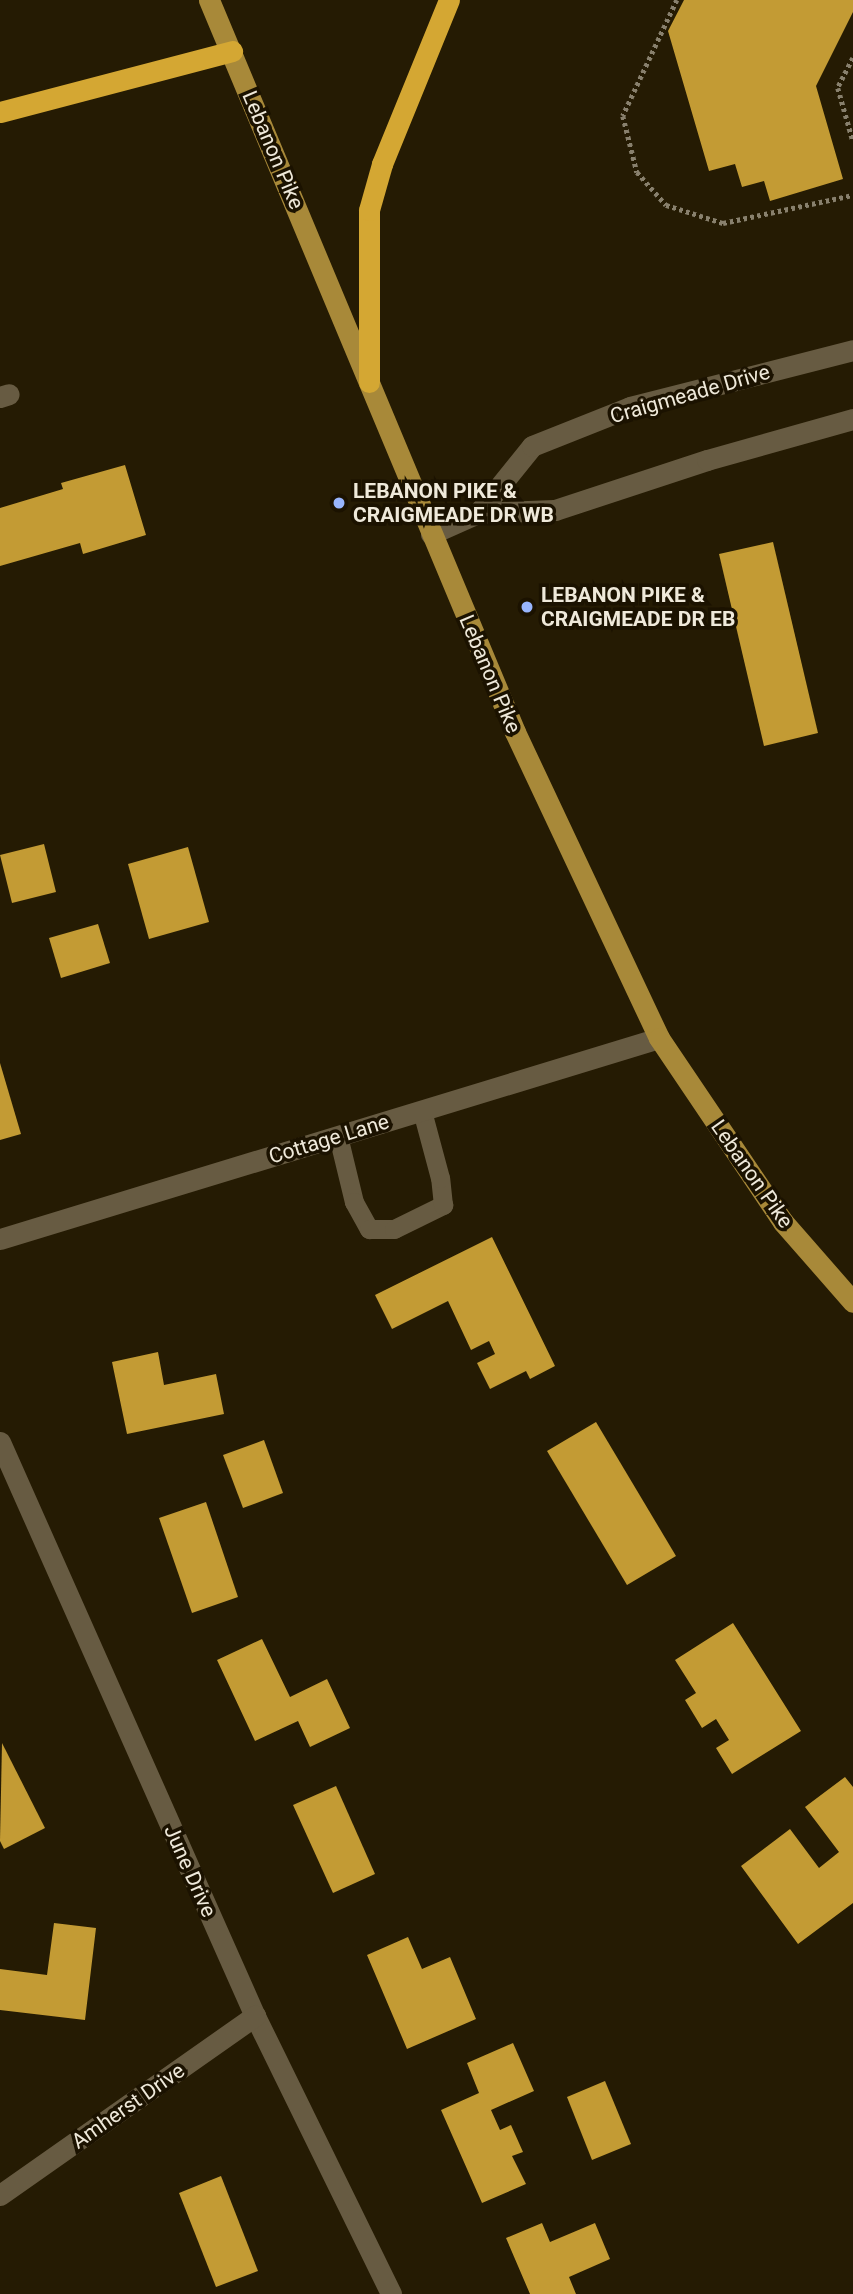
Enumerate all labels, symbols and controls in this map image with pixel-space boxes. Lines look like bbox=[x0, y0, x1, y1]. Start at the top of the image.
street label: Lebanon Pike bbox=[237, 87, 309, 213]
street label: Craigmeade Drive bbox=[607, 359, 773, 429]
place label: LEBANON PIKE & CRAIGMEADE DR WB bbox=[353, 478, 554, 528]
marker: LEBANON PIKE & CRAIGMEADE DR WB bbox=[331, 495, 347, 511]
place label: LEBANON PIKE & CRAIGMEADE DR EB bbox=[541, 582, 735, 632]
marker: LEBANON PIKE & CRAIGMEADE DR EB bbox=[519, 599, 535, 615]
street label: Lebanon Pike bbox=[454, 611, 526, 737]
street label: Cottage Lane bbox=[266, 1109, 392, 1169]
street label: Lebanon Pike bbox=[706, 1115, 798, 1233]
street label: June Drive bbox=[159, 1821, 221, 1921]
street label: Amherst Drive bbox=[67, 2058, 189, 2154]

